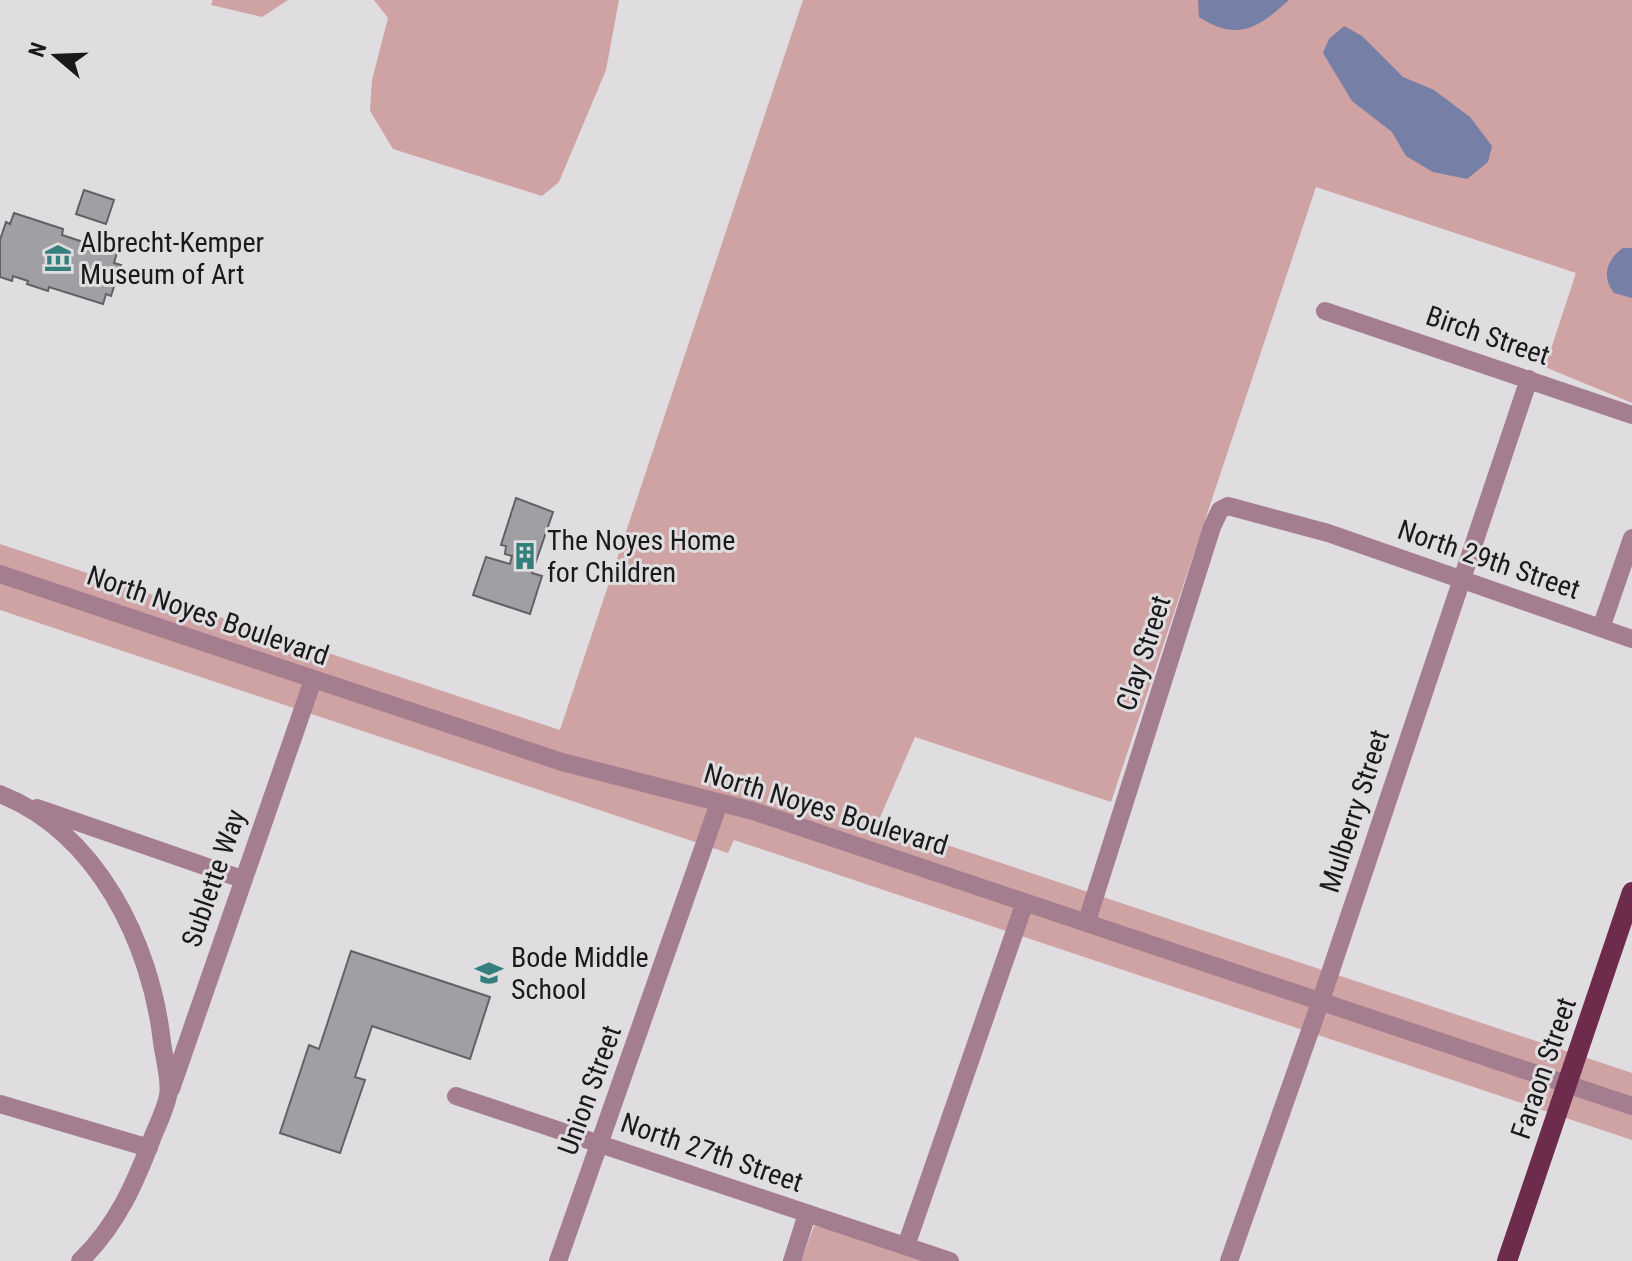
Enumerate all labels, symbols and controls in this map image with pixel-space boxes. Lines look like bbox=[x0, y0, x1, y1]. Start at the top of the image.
north arrow bbox=[16, 16, 96, 96]
text: N bbox=[24, 39, 52, 60]
place label: Albrecht-Kemper Museum of Art bbox=[80, 226, 264, 291]
museum icon: Albrecht-Kemper Museum of Art bbox=[43, 243, 73, 273]
street label: Birch Street bbox=[1422, 299, 1554, 372]
street label: North 29th Street bbox=[1393, 513, 1584, 606]
place label: The Noyes Home for Children bbox=[547, 524, 735, 589]
building icon: The Noyes Home for Children bbox=[510, 541, 540, 571]
street label: North Noyes Boulevard bbox=[83, 559, 333, 672]
street label: Clay Street bbox=[1109, 591, 1178, 715]
street label: Mulberry Street bbox=[1313, 726, 1396, 897]
street label: North Noyes Boulevard bbox=[700, 757, 952, 862]
street label: Sublette Way bbox=[175, 805, 253, 951]
place label: Bode Middle School bbox=[511, 941, 649, 1006]
school or university icon: Bode Middle School bbox=[474, 958, 504, 988]
street label: Faraon Street bbox=[1504, 993, 1583, 1143]
street label: Union Street bbox=[551, 1021, 628, 1159]
street label: North 27th Street bbox=[616, 1106, 807, 1199]

